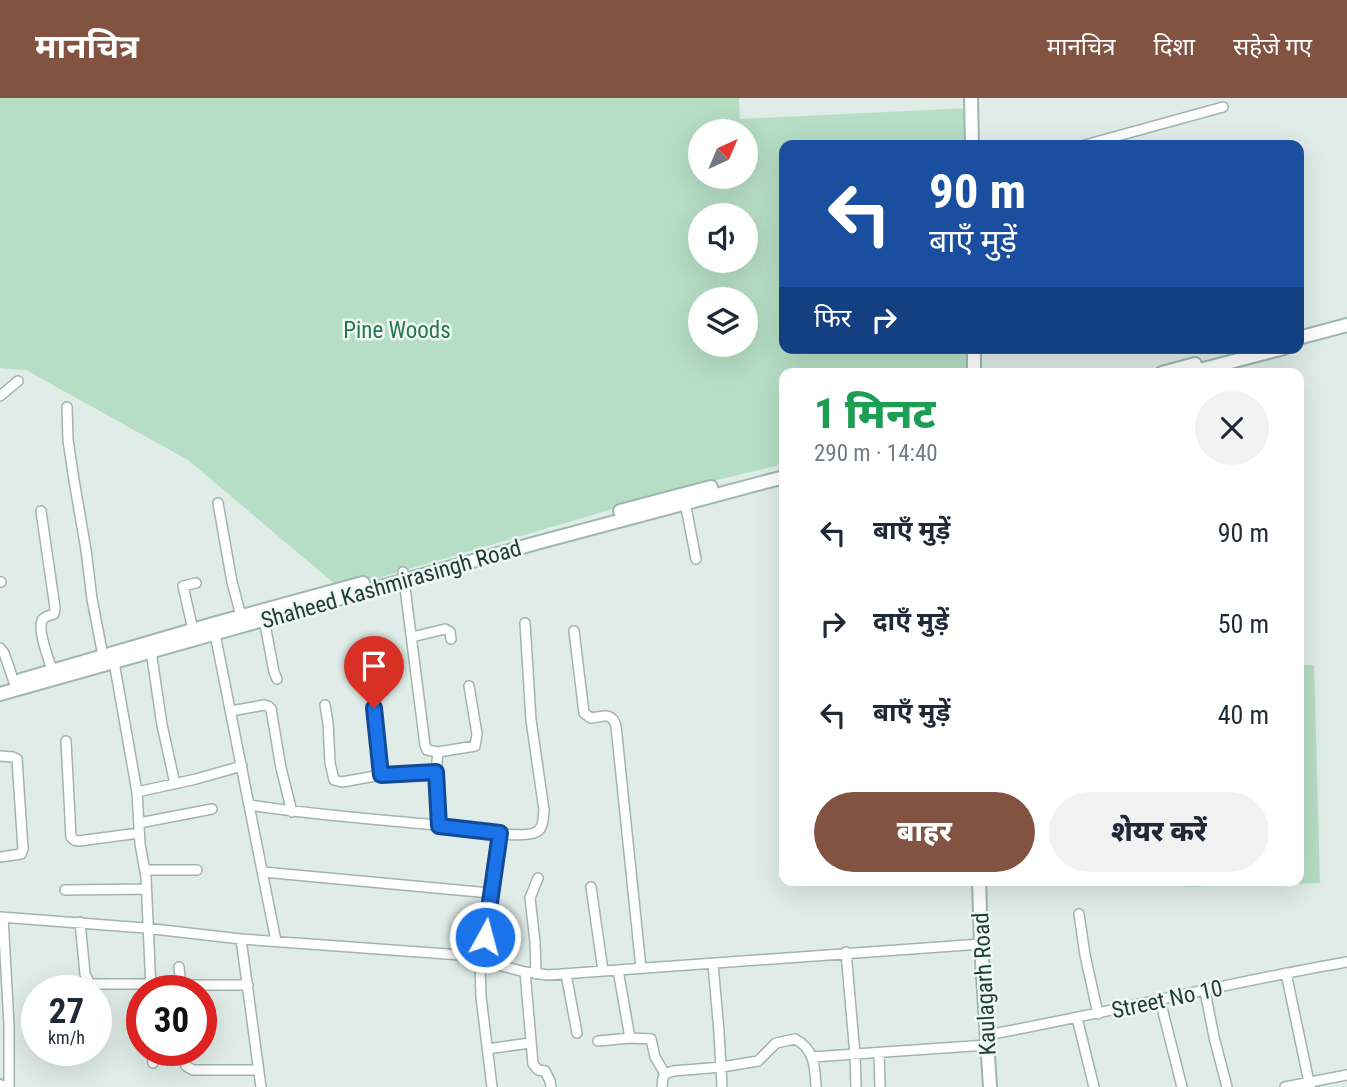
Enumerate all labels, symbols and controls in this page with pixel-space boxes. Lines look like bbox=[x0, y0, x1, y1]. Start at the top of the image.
text: मानचित्र bbox=[35, 27, 139, 66]
text: मानचित्र bbox=[1047, 33, 1115, 61]
text: दिशा bbox=[1153, 33, 1195, 61]
text: सहेजे गए bbox=[1233, 33, 1312, 61]
north arrow bbox=[688, 119, 758, 189]
map controls bbox=[688, 119, 758, 357]
text: 90 m bbox=[929, 163, 1026, 220]
icon: left bbox=[814, 168, 905, 259]
button: sound bbox=[688, 203, 758, 273]
text: बाएँ मुड़ें bbox=[929, 222, 1017, 260]
button: layers bbox=[688, 287, 758, 357]
icon: right bbox=[865, 301, 903, 339]
text: फिर bbox=[814, 303, 851, 333]
park label: Pine Woods bbox=[343, 317, 451, 344]
text: 1 मिनट bbox=[814, 389, 935, 438]
button: close bbox=[1195, 391, 1269, 465]
text: 290 m · 14:40 bbox=[814, 440, 938, 467]
icon: left bbox=[814, 514, 852, 552]
text: बाएँ मुड़ें bbox=[873, 515, 950, 545]
text: 90 m bbox=[1218, 518, 1269, 548]
street label: Shaheed Kashmirasingh Road bbox=[258, 534, 524, 635]
icon: right bbox=[814, 605, 852, 643]
text: दाएँ मुड़ें bbox=[873, 606, 949, 636]
text: 50 m bbox=[1218, 609, 1269, 639]
pin bbox=[344, 636, 404, 708]
icon: arrive bbox=[355, 647, 393, 685]
icon: left bbox=[814, 696, 852, 734]
text: बाएँ मुड़ें bbox=[873, 697, 950, 727]
text: 40 m bbox=[1218, 700, 1269, 730]
button: बाहर bbox=[814, 792, 1035, 872]
button: शेयर करें bbox=[1049, 792, 1269, 872]
position arrow bbox=[448, 900, 522, 974]
street label: Kaulagarh Road bbox=[967, 912, 1002, 1056]
speed limit sign: 30 bbox=[126, 975, 217, 1066]
street label: Street No 10 bbox=[1109, 975, 1225, 1024]
text: 27 bbox=[49, 991, 84, 1032]
text: km/h bbox=[48, 1027, 85, 1048]

